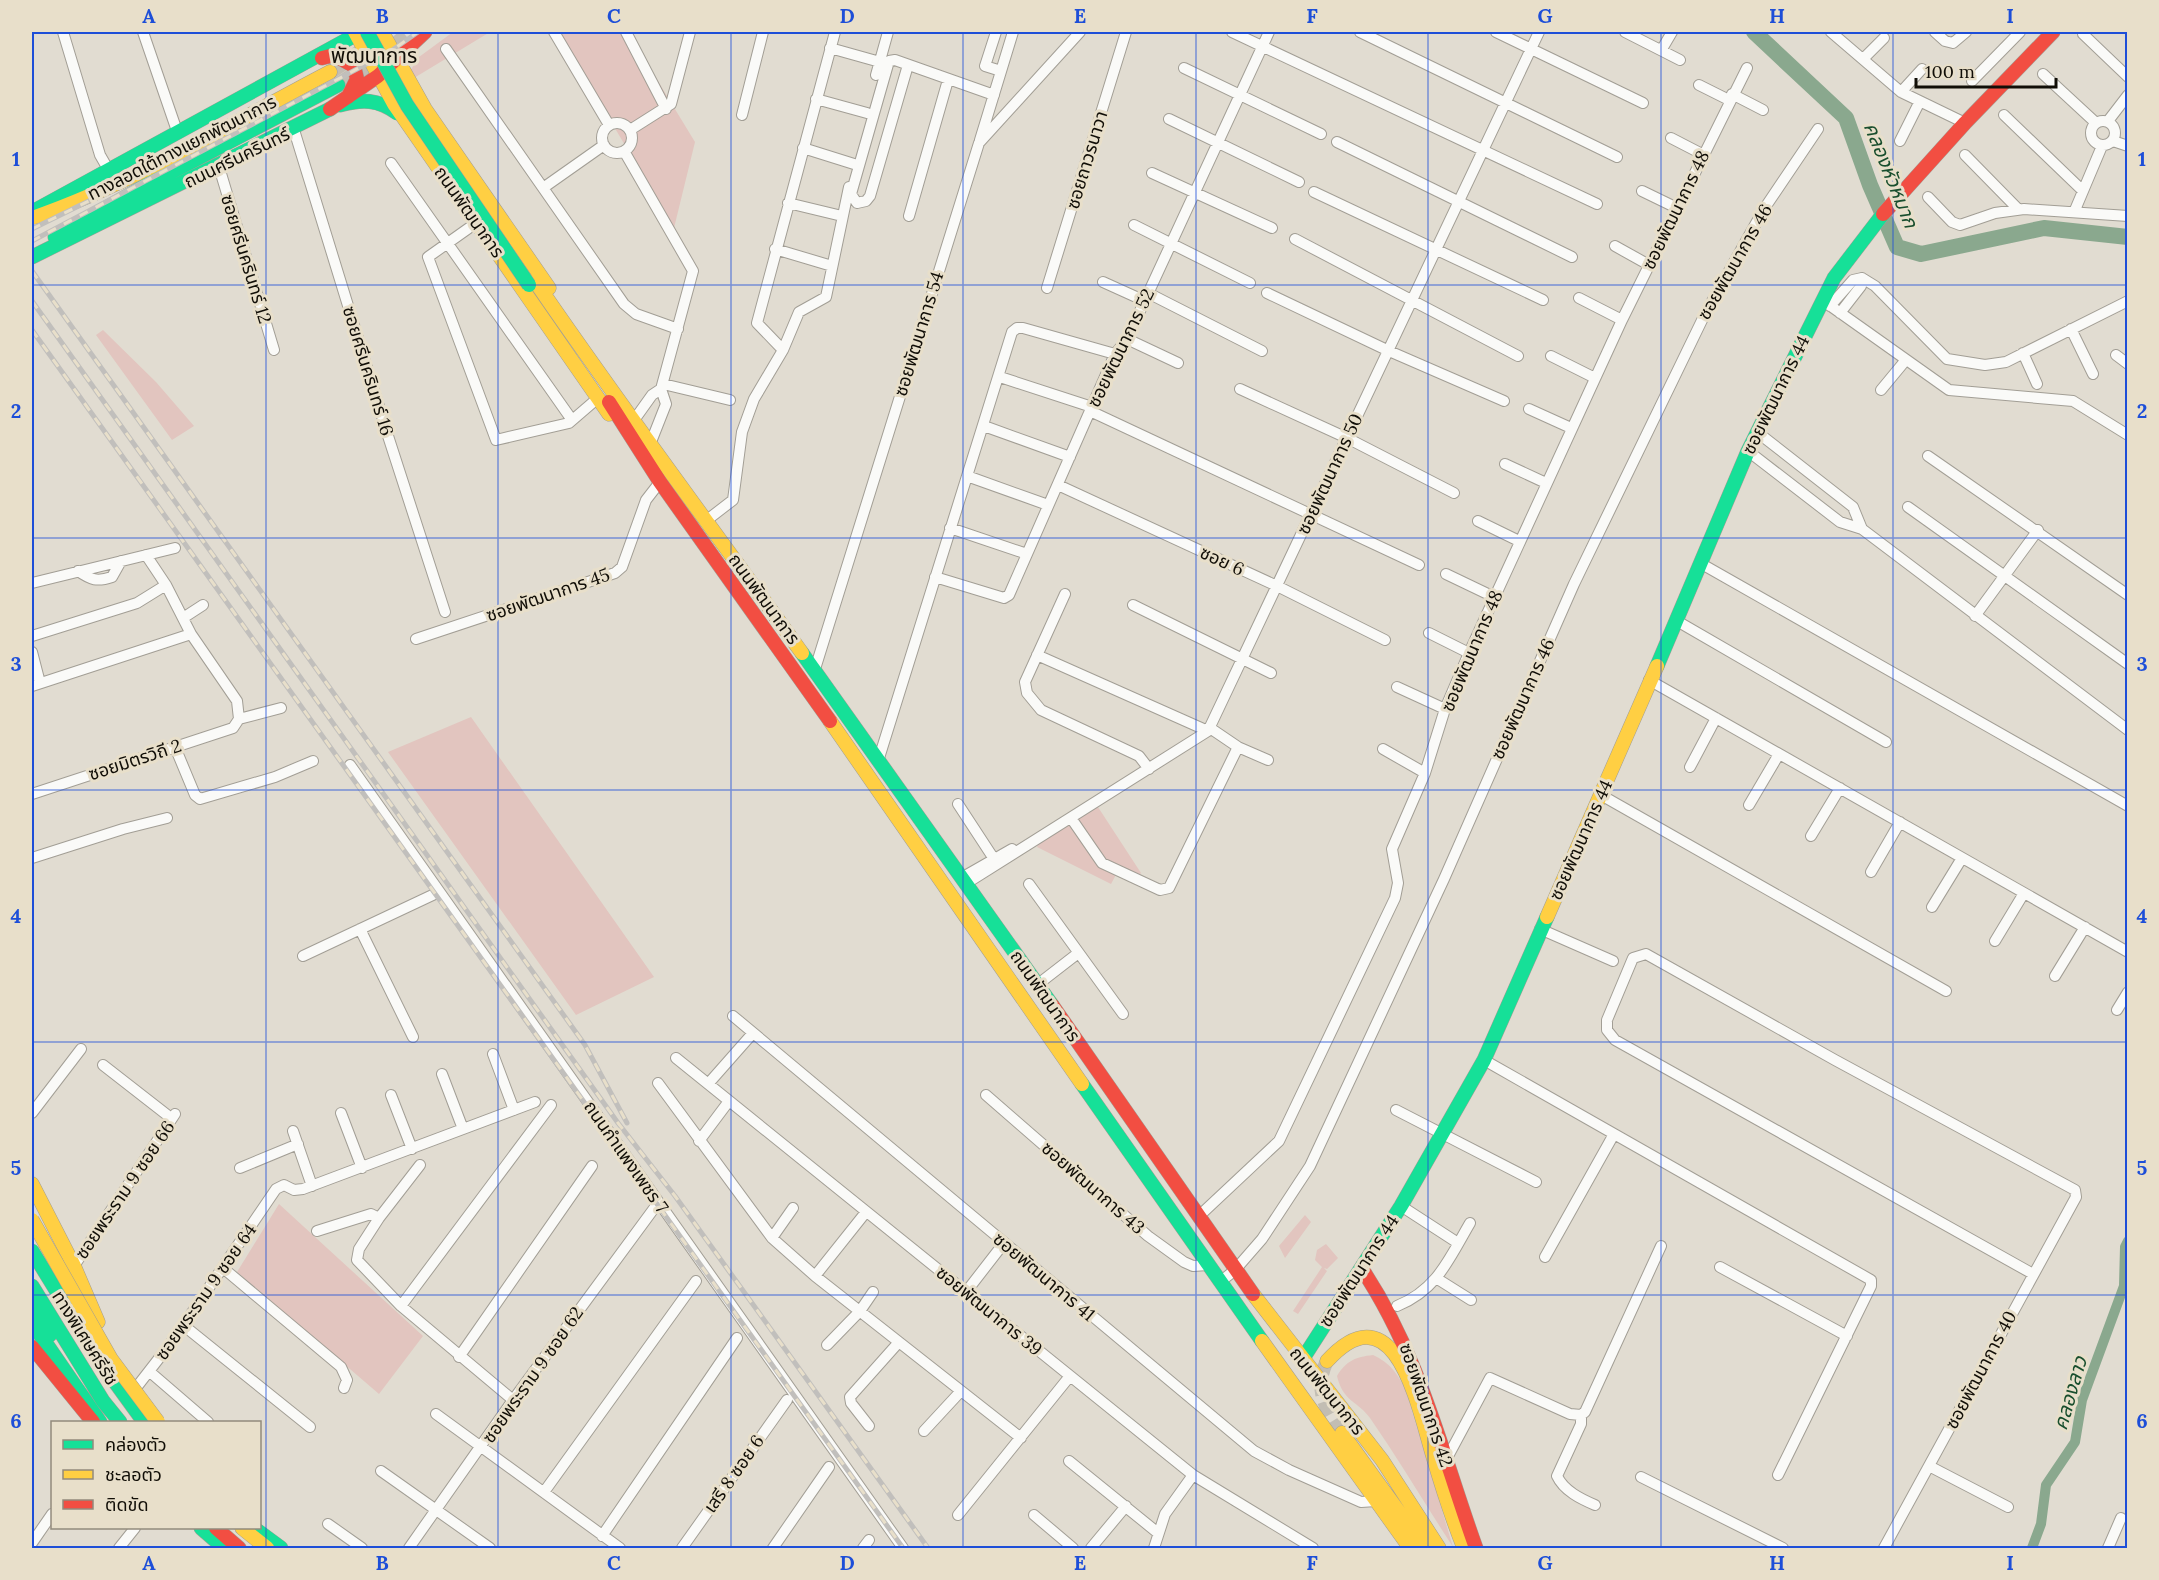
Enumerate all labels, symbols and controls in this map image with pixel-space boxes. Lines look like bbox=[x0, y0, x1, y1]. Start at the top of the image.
text: A bbox=[142, 3, 156, 28]
text: B bbox=[375, 3, 389, 28]
text: C bbox=[607, 3, 621, 28]
text: D bbox=[839, 3, 855, 28]
text: E bbox=[1074, 3, 1086, 28]
text: F bbox=[1306, 3, 1318, 28]
text: G bbox=[1537, 3, 1553, 28]
text: H bbox=[1769, 3, 1785, 28]
text: I bbox=[2006, 3, 2014, 28]
district label: พัฒนาการ bbox=[331, 42, 417, 69]
scale bar bbox=[1916, 51, 2056, 89]
text: 100 m bbox=[1925, 60, 1975, 83]
street label: ทางลอดใต้ทางแยกพัฒนาการ bbox=[83, 90, 280, 205]
street label: ซอยถาวรนาวา bbox=[1061, 108, 1112, 212]
water label: คลองหัวหมาก bbox=[1859, 118, 1924, 232]
street label: ถนนศรีนครินทร์ bbox=[180, 122, 294, 193]
text: 1 bbox=[12, 146, 20, 171]
street label: ซอยพัฒนาการ 48 bbox=[1637, 146, 1714, 273]
text: 1 bbox=[2138, 146, 2146, 171]
street label: ถนนพัฒนาการ bbox=[429, 161, 510, 262]
street label: ซอยศรีนครินทร์ 12 bbox=[216, 192, 277, 326]
street label: ซอยพัฒนาการ 46 bbox=[1692, 200, 1777, 324]
street label: ซอยพัฒนาการ 54 bbox=[889, 268, 948, 399]
street label: ซอยพัฒนาการ 52 bbox=[1082, 285, 1159, 411]
street label: ซอยศรีนครินทร์ 16 bbox=[338, 303, 399, 439]
street label: ซอยพัฒนาการ 44 bbox=[1737, 331, 1814, 458]
text: 2 bbox=[11, 398, 21, 423]
text: 2 bbox=[2137, 398, 2147, 423]
street label: ซอยพัฒนาการ 50 bbox=[1291, 410, 1368, 538]
street label: ซอย 6 bbox=[1196, 540, 1248, 581]
street label: ถนนพัฒนาการ bbox=[724, 549, 805, 649]
street label: ซอยพัฒนาการ 45 bbox=[483, 563, 613, 626]
street label: ซอยพัฒนาการ 48 bbox=[1436, 587, 1507, 715]
street label: ซอยพัฒนาการ 46 bbox=[1486, 635, 1559, 763]
text: 3 bbox=[10, 651, 22, 676]
text: 3 bbox=[2136, 651, 2148, 676]
street label: ซอยมิตรวิถี 2 bbox=[85, 734, 184, 785]
street label: ซอยพัฒนาการ 44 bbox=[1544, 776, 1617, 904]
text: 4 bbox=[11, 903, 22, 928]
text: 4 bbox=[2137, 903, 2148, 928]
street label: ถนนพัฒนาการ bbox=[1005, 945, 1086, 1046]
street label: ถนนกำแพงเพชร 7 bbox=[579, 1096, 674, 1217]
street label: ซอยพระราม 9 ซอย 66 bbox=[70, 1116, 179, 1263]
street label: ซอยพัฒนาการ 43 bbox=[1037, 1136, 1150, 1239]
text: 5 bbox=[11, 1155, 22, 1180]
text: 5 bbox=[2137, 1155, 2148, 1180]
street label: ซอยพัฒนาการ 44 bbox=[1314, 1210, 1404, 1331]
street label: ซอยพระราม 9 ซอย 64 bbox=[150, 1219, 261, 1364]
street label: ซอยพัฒนาการ 41 bbox=[989, 1227, 1100, 1326]
street label: ซอยพัฒนาการ 39 bbox=[931, 1261, 1047, 1361]
street label: ทางพิเศษศรีรัช bbox=[47, 1286, 124, 1389]
street label: ซอยพระราม 9 ซอย 62 bbox=[477, 1302, 588, 1447]
street label: ซอยพัฒนาการ 40 bbox=[1940, 1307, 2021, 1433]
street label: ซอยพัฒนาการ 42 bbox=[1395, 1340, 1458, 1470]
street label: ถนนพัฒนาการ bbox=[1285, 1342, 1370, 1440]
water label: คลองลาว bbox=[2047, 1352, 2092, 1433]
text: 6 bbox=[10, 1408, 22, 1433]
text: 6 bbox=[2136, 1408, 2148, 1433]
legend bbox=[51, 1421, 261, 1529]
street label: เสรี 8 ซอย 6 bbox=[698, 1430, 769, 1517]
text: คล่องตัว bbox=[105, 1433, 167, 1456]
text: ชะลอตัว bbox=[105, 1463, 162, 1486]
text: ติดขัด bbox=[105, 1493, 148, 1516]
text: A bbox=[142, 1550, 156, 1575]
text: B bbox=[375, 1550, 389, 1575]
text: C bbox=[607, 1550, 621, 1575]
text: D bbox=[839, 1550, 855, 1575]
text: E bbox=[1074, 1550, 1086, 1575]
text: F bbox=[1306, 1550, 1318, 1575]
text: G bbox=[1537, 1550, 1553, 1575]
text: H bbox=[1769, 1550, 1785, 1575]
text: I bbox=[2006, 1550, 2014, 1575]

